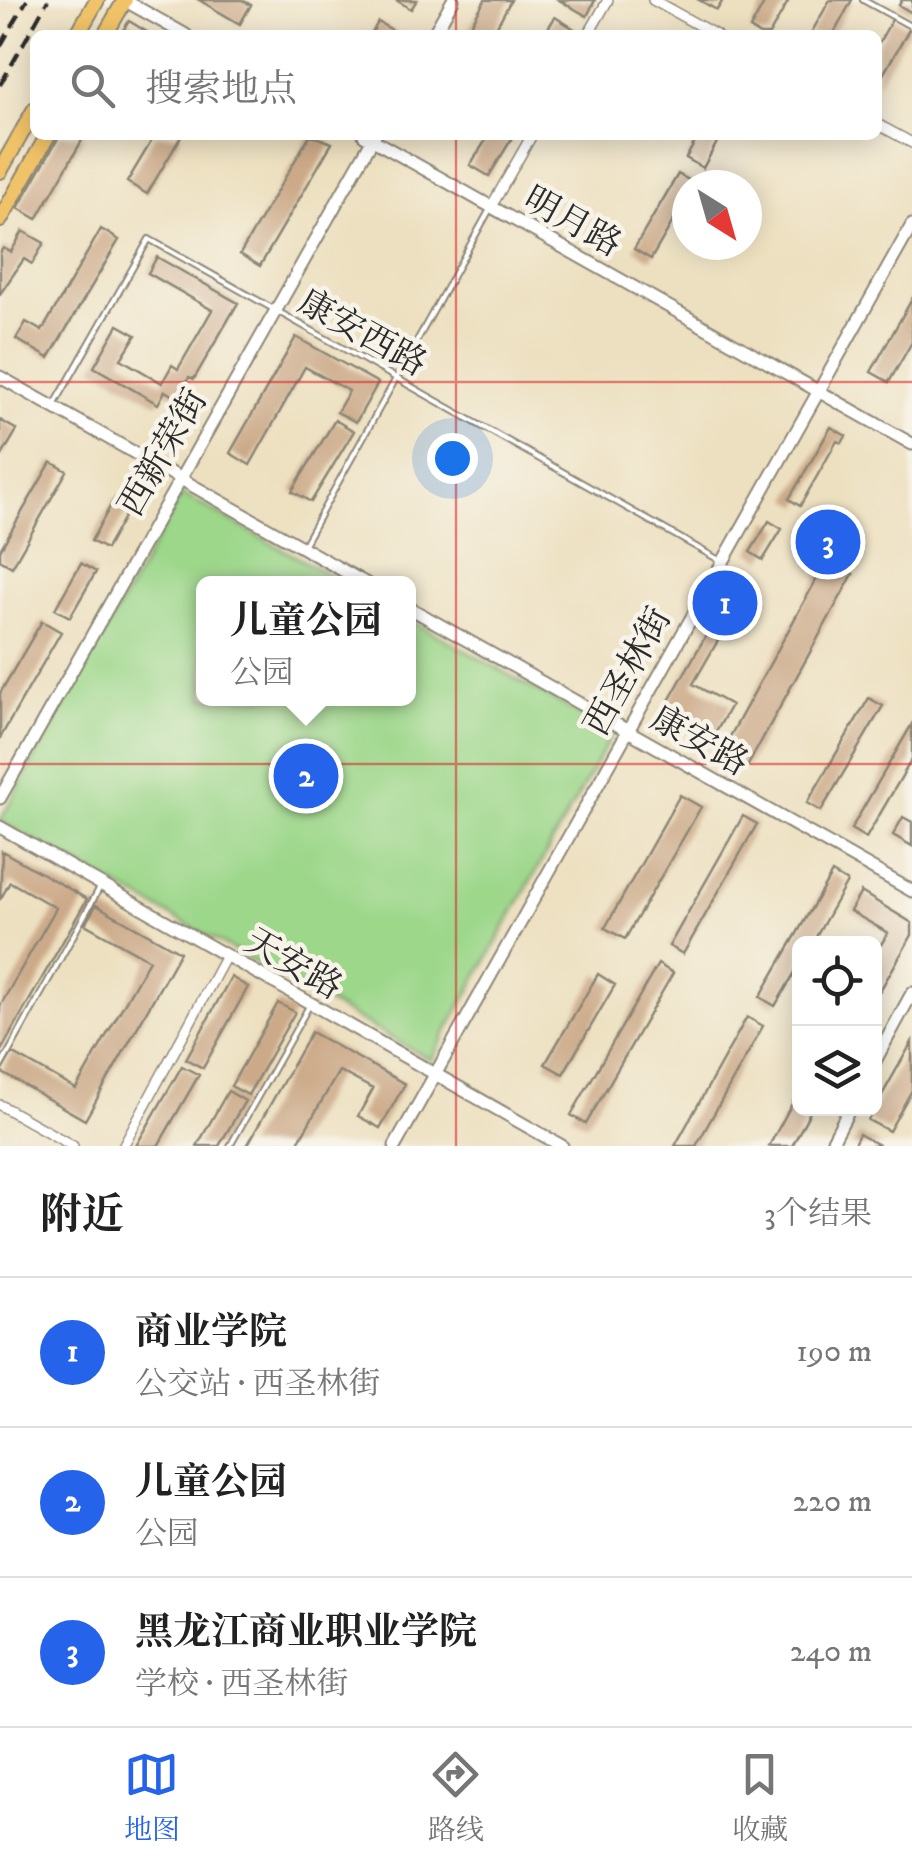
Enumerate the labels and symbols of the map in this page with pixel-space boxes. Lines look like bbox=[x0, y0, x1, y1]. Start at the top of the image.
north arrow bbox=[672, 170, 762, 260]
street label: 明月路 bbox=[515, 178, 629, 267]
street label: 康安西路 bbox=[290, 281, 434, 387]
street label: 西新荣街 bbox=[110, 381, 218, 525]
your location bbox=[427, 433, 478, 484]
pin: 3 bbox=[796, 504, 860, 580]
pin: 1 bbox=[692, 566, 758, 640]
street label: 西圣林街 bbox=[576, 600, 682, 744]
street label: 康安路 bbox=[642, 697, 756, 786]
pin: 2 bbox=[274, 738, 338, 814]
street label: 天安路 bbox=[237, 919, 349, 1010]

